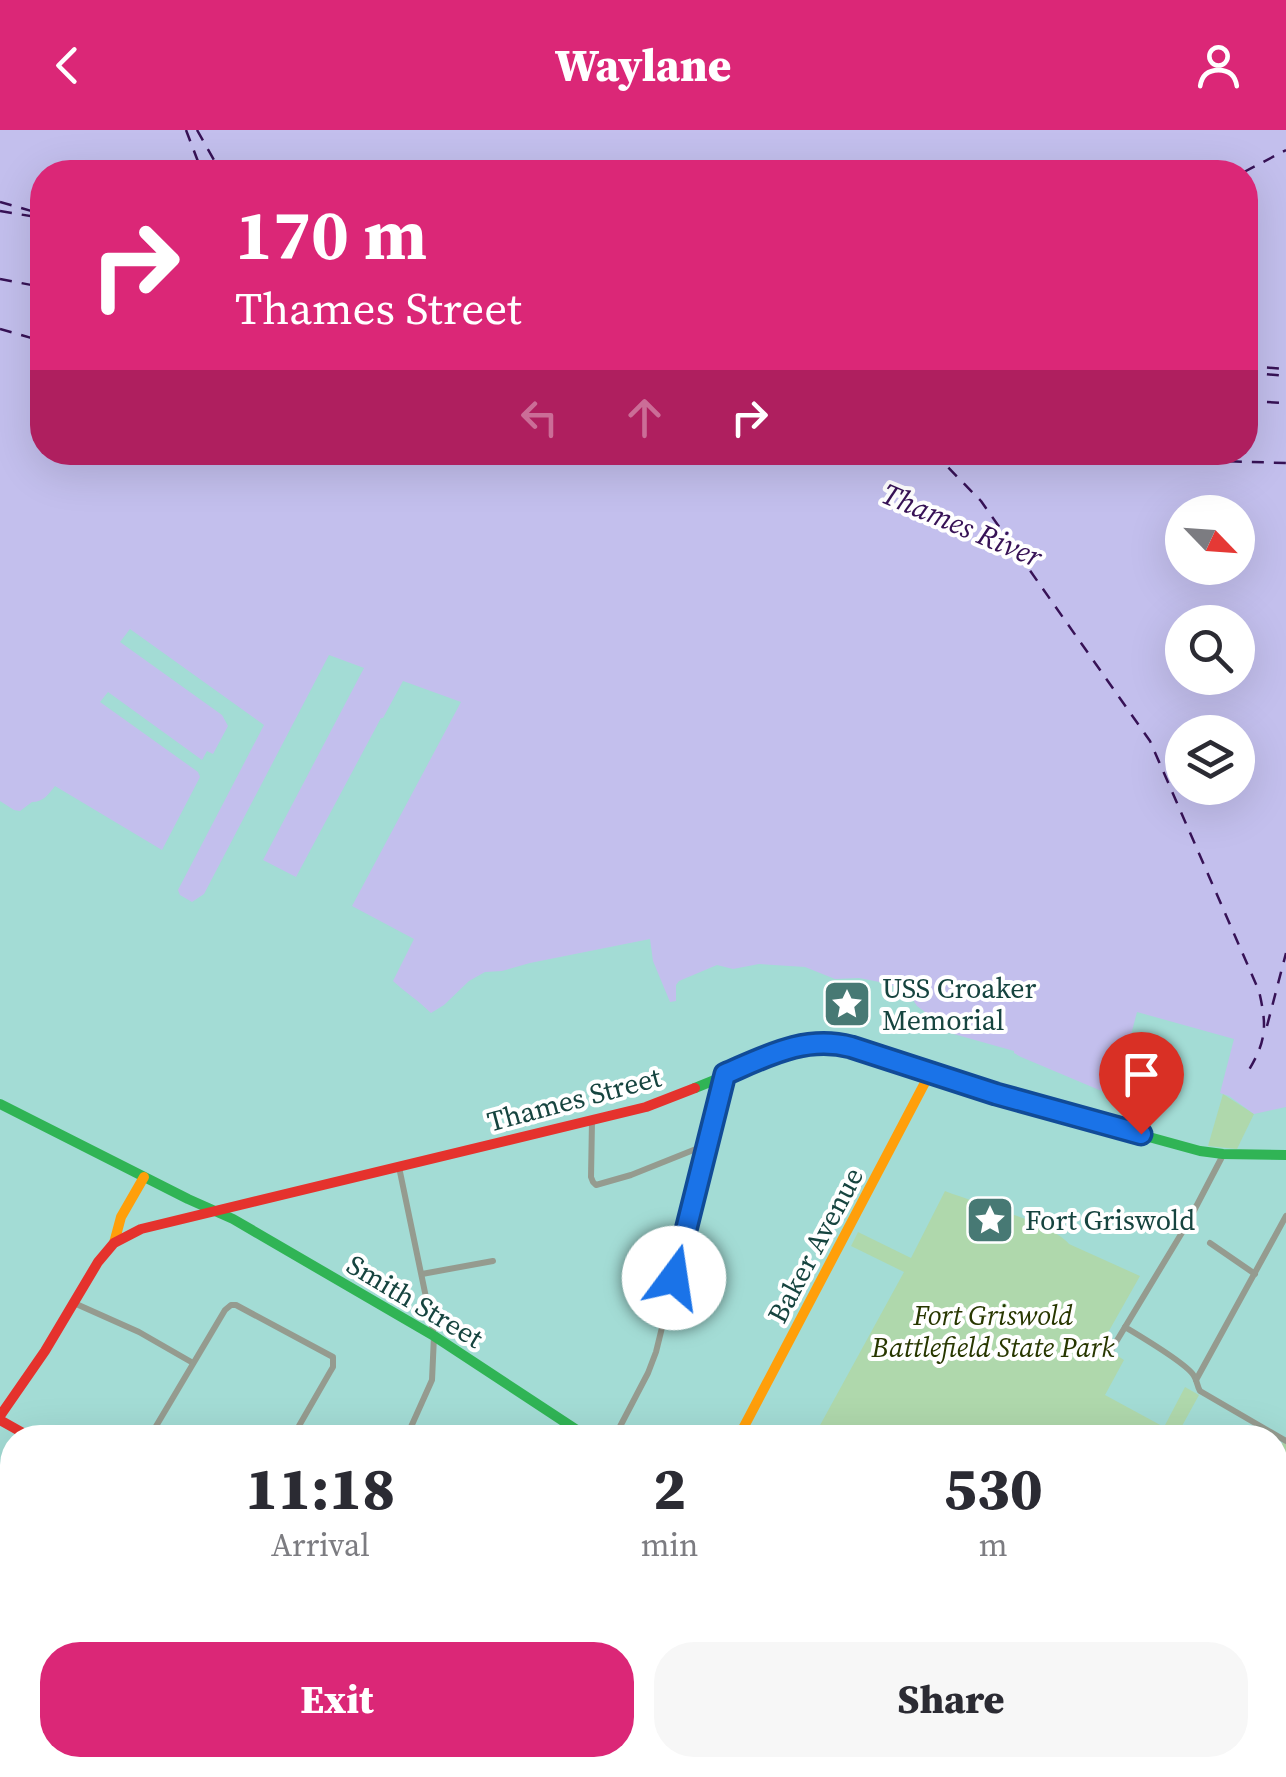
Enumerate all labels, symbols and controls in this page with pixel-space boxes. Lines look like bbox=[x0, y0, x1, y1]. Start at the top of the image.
text: Waylane bbox=[555, 34, 731, 96]
icon: back bbox=[40, 38, 95, 93]
icon: person bbox=[1191, 38, 1246, 93]
text: 170 m bbox=[235, 186, 427, 282]
icon: right bbox=[70, 200, 200, 330]
text: Thames Street bbox=[235, 277, 522, 339]
icon: left bbox=[512, 390, 567, 445]
icon: ahead bbox=[617, 390, 672, 445]
icon: right bbox=[722, 390, 777, 445]
water label: Thames River bbox=[876, 473, 1049, 577]
north arrow bbox=[1165, 495, 1255, 585]
map controls bbox=[1165, 495, 1255, 805]
button: search bbox=[1165, 605, 1255, 695]
button: layers bbox=[1165, 715, 1255, 805]
place label: USS Croaker Memorial bbox=[882, 969, 1037, 1039]
place icon: USS Croaker Memorial bbox=[821, 978, 873, 1030]
pin bbox=[1099, 1032, 1184, 1135]
icon: arrive bbox=[1114, 1047, 1169, 1102]
street label: Thames Street bbox=[483, 1057, 666, 1140]
street label: Baker Avenue bbox=[758, 1160, 872, 1330]
place icon: Fort Griswold bbox=[964, 1194, 1016, 1246]
place label: Fort Griswold bbox=[1025, 1201, 1195, 1239]
position arrow bbox=[622, 1226, 726, 1330]
street label: Smith Street bbox=[340, 1245, 491, 1357]
park label: Fort Griswold Battlefield State Park bbox=[871, 1296, 1115, 1366]
text: 11:18 bbox=[245, 1447, 395, 1529]
text: 2 bbox=[653, 1447, 686, 1529]
text: 530 bbox=[944, 1447, 1043, 1529]
text: Arrival bbox=[271, 1523, 370, 1567]
text: min bbox=[641, 1523, 698, 1567]
text: m bbox=[979, 1523, 1008, 1567]
button: Exit bbox=[40, 1642, 634, 1757]
button: Share bbox=[654, 1642, 1248, 1757]

